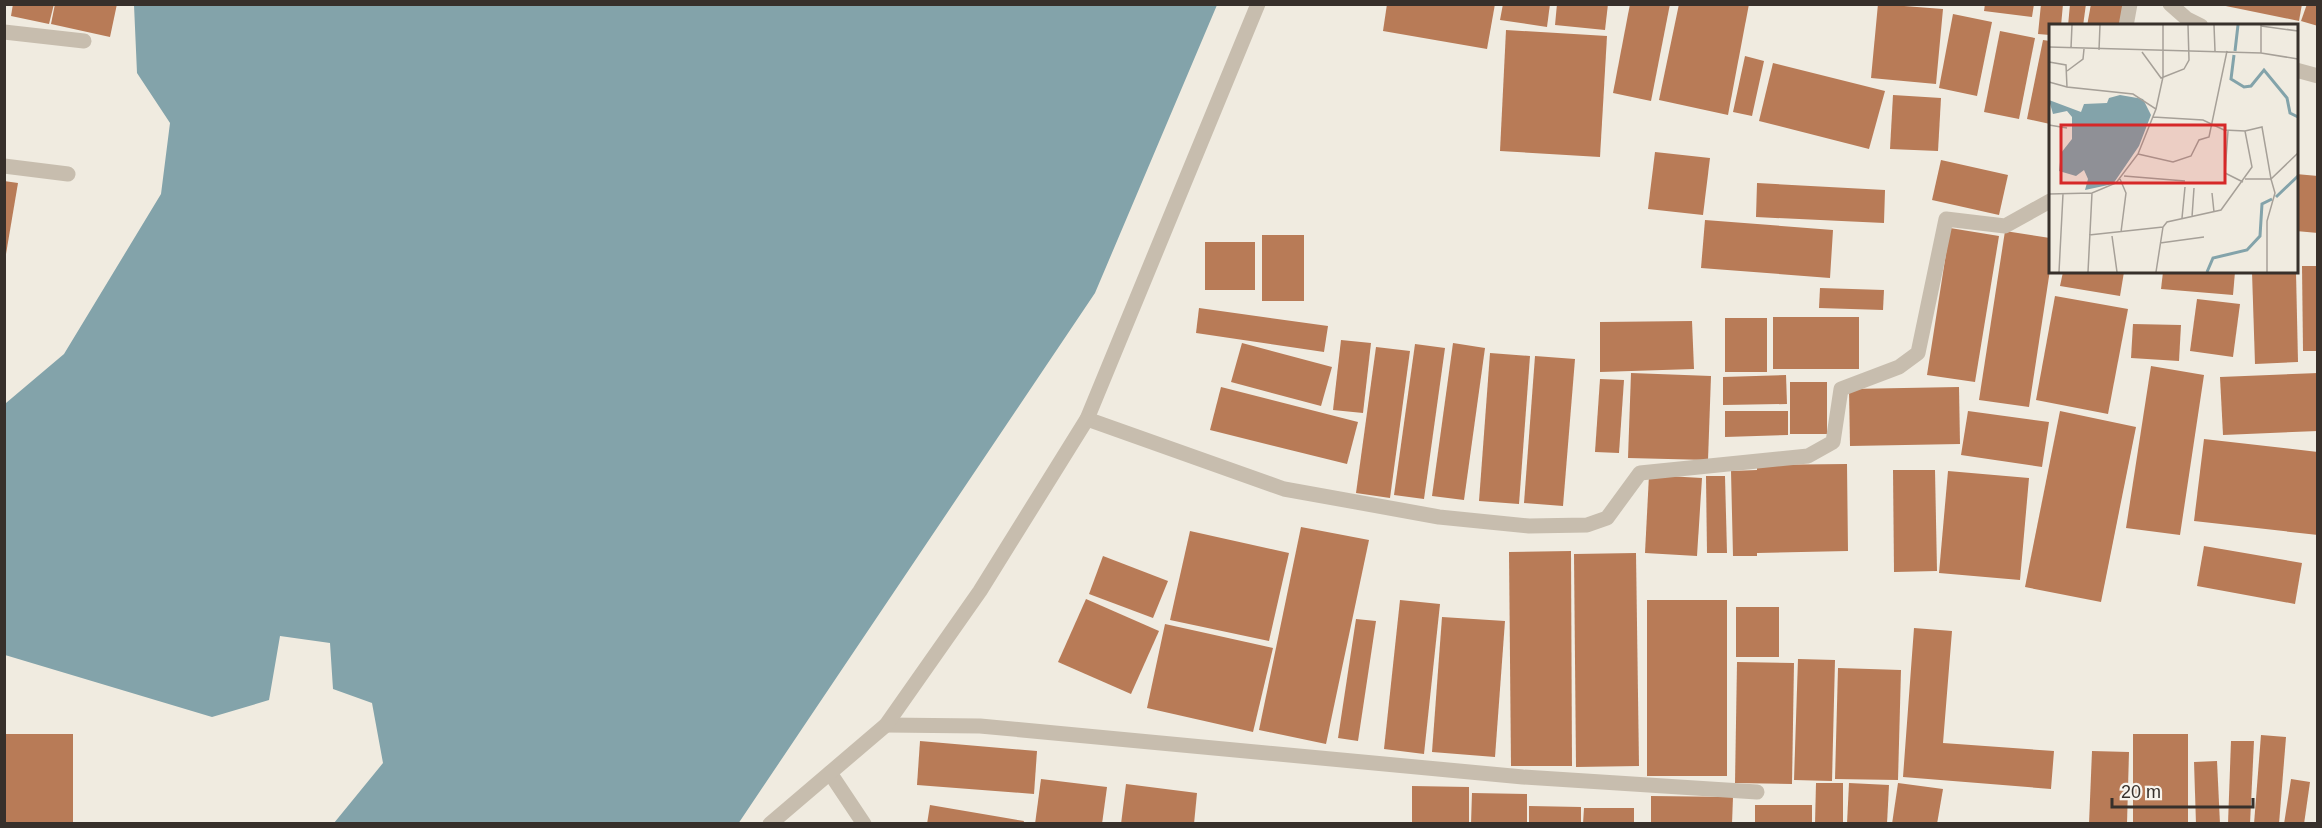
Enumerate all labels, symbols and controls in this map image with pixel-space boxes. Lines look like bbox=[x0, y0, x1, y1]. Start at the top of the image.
inset map bbox=[2049, 24, 2298, 273]
scale bar bbox=[2112, 771, 2253, 809]
text: 20 m bbox=[2121, 782, 2161, 802]

